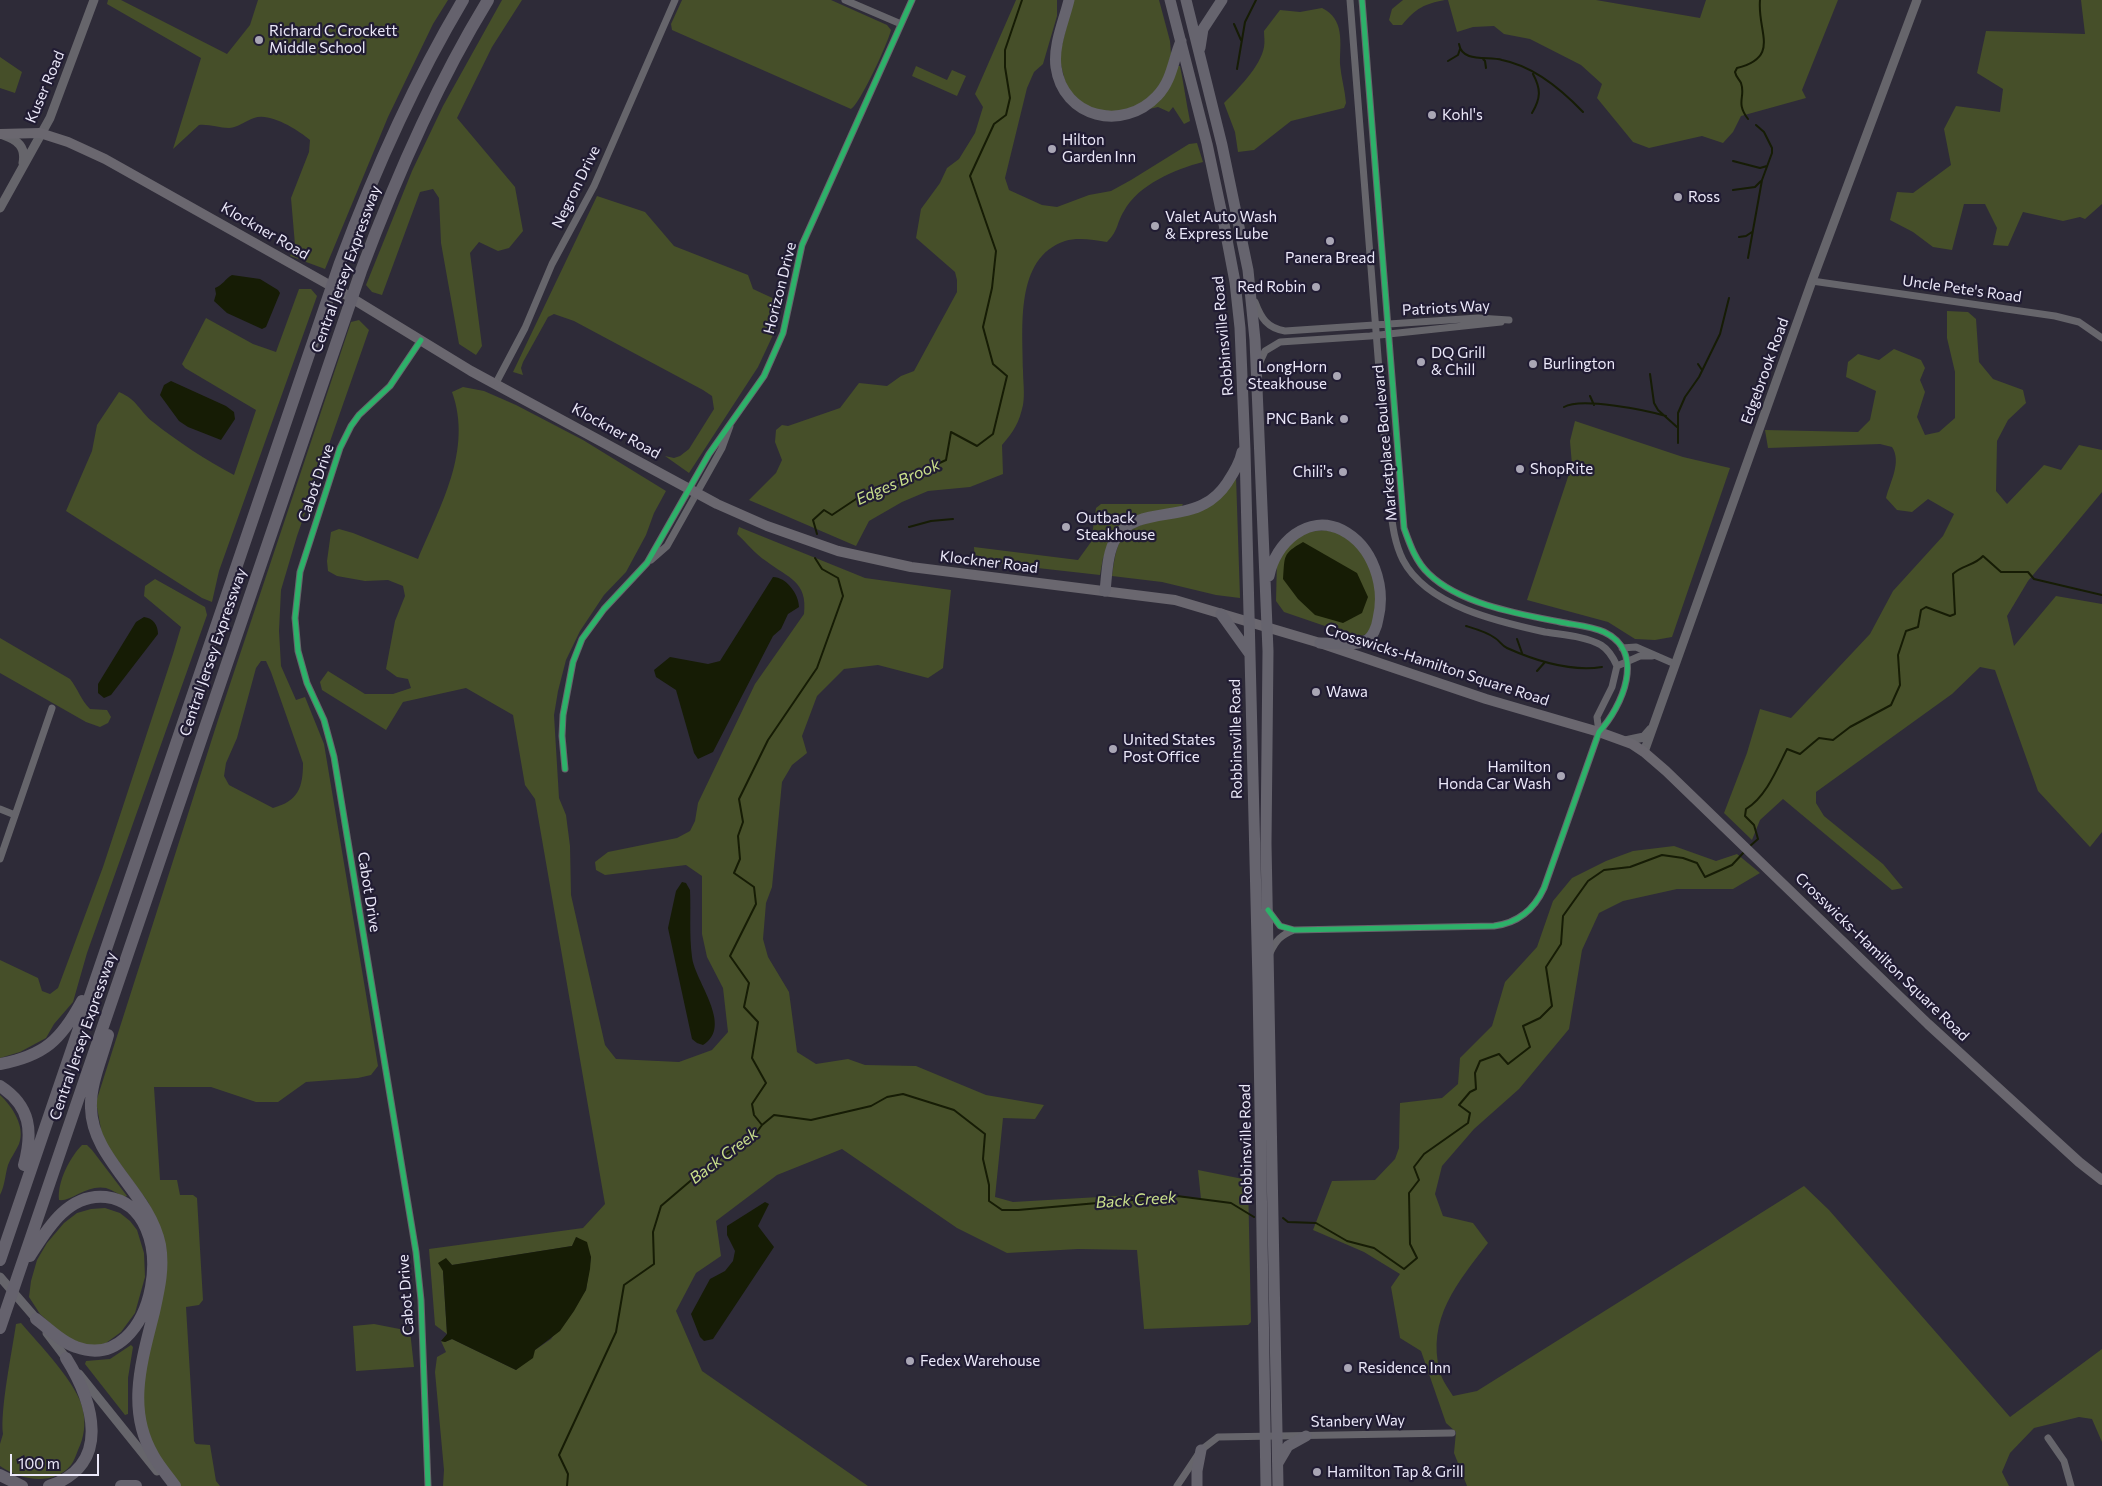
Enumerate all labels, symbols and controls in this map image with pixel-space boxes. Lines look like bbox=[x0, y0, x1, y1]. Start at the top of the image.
place label: Richard C Crockett Middle School bbox=[269, 22, 397, 57]
marker: Richard C Crockett Middle School bbox=[253, 34, 265, 46]
street label: Kuser Road bbox=[22, 48, 68, 126]
place label: Kohl's bbox=[1442, 106, 1483, 124]
marker: Kohl's bbox=[1426, 109, 1438, 121]
place label: Hilton Garden Inn bbox=[1062, 131, 1136, 166]
street label: Negron Drive bbox=[548, 143, 604, 231]
marker: Hilton Garden Inn bbox=[1046, 143, 1058, 155]
street label: Central Jersey Expressway bbox=[307, 183, 385, 355]
place label: Ross bbox=[1688, 188, 1720, 206]
marker: Ross bbox=[1672, 191, 1684, 203]
street label: Klockner Road bbox=[218, 199, 312, 263]
place label: Valet Auto Wash & Express Lube bbox=[1165, 208, 1277, 243]
marker: Valet Auto Wash & Express Lube bbox=[1149, 220, 1161, 232]
marker: Panera Bread bbox=[1324, 235, 1336, 247]
street label: Horizon Drive bbox=[760, 240, 800, 336]
place label: Panera Bread bbox=[1285, 249, 1375, 267]
street label: Uncle Pete's Road bbox=[1901, 272, 2023, 306]
street label: Robbinsville Road bbox=[1209, 275, 1237, 397]
place label: Red Robin bbox=[1237, 278, 1306, 296]
marker: Red Robin bbox=[1310, 281, 1322, 293]
street label: Patriots Way bbox=[1402, 297, 1490, 319]
street label: Edgebrook Road bbox=[1737, 315, 1793, 427]
place label: DQ Grill & Chill bbox=[1431, 344, 1486, 379]
place label: Burlington bbox=[1543, 355, 1615, 373]
marker: DQ Grill & Chill bbox=[1415, 356, 1427, 368]
place label: LongHorn Steakhouse bbox=[1248, 358, 1327, 393]
marker: Burlington bbox=[1527, 358, 1539, 370]
street label: Marketplace Boulevard bbox=[1369, 364, 1401, 522]
marker: LongHorn Steakhouse bbox=[1331, 370, 1343, 382]
street label: Klockner Road bbox=[568, 399, 664, 463]
place label: PNC Bank bbox=[1266, 410, 1334, 428]
marker: PNC Bank bbox=[1338, 413, 1350, 425]
street label: Cabot Drive bbox=[294, 442, 338, 524]
water label: Edges Brook bbox=[853, 455, 943, 509]
place label: ShopRite bbox=[1530, 460, 1593, 478]
place label: Chili's bbox=[1293, 463, 1333, 481]
marker: ShopRite bbox=[1514, 463, 1526, 475]
marker: Chili's bbox=[1337, 466, 1349, 478]
place label: Outback Steakhouse bbox=[1076, 509, 1155, 544]
marker: Outback Steakhouse bbox=[1060, 521, 1072, 533]
street label: Klockner Road bbox=[939, 547, 1039, 577]
street label: Central Jersey Expressway bbox=[176, 566, 250, 738]
street label: Crosswicks-Hamilton Square Road bbox=[1323, 620, 1551, 710]
street label: Robbinsville Road bbox=[1226, 679, 1246, 799]
place label: Wawa bbox=[1326, 683, 1368, 701]
marker: Wawa bbox=[1310, 686, 1322, 698]
place label: United States Post Office bbox=[1123, 731, 1215, 766]
marker: United States Post Office bbox=[1107, 743, 1119, 755]
place label: Hamilton Honda Car Wash bbox=[1438, 758, 1551, 793]
marker: Hamilton Honda Car Wash bbox=[1555, 770, 1567, 782]
street label: Cabot Drive bbox=[354, 851, 384, 933]
street label: Crosswicks-Hamilton Square Road bbox=[1791, 869, 1973, 1045]
street label: Central Jersey Expressway bbox=[46, 950, 120, 1122]
street label: Robbinsville Road bbox=[1236, 1084, 1256, 1204]
water label: Back Creek bbox=[686, 1124, 762, 1188]
water label: Back Creek bbox=[1095, 1188, 1177, 1212]
street label: Cabot Drive bbox=[394, 1254, 418, 1336]
place label: Fedex Warehouse bbox=[920, 1352, 1040, 1370]
marker: Fedex Warehouse bbox=[904, 1355, 916, 1367]
place label: Residence Inn bbox=[1358, 1359, 1451, 1377]
marker: Residence Inn bbox=[1342, 1362, 1354, 1374]
street label: Stanbery Way bbox=[1311, 1411, 1405, 1431]
scale bar bbox=[12, 1444, 101, 1476]
text: 100 m bbox=[18, 1454, 60, 1472]
place label: Hamilton Tap & Grill bbox=[1327, 1463, 1464, 1481]
marker: Hamilton Tap & Grill bbox=[1311, 1466, 1323, 1478]

